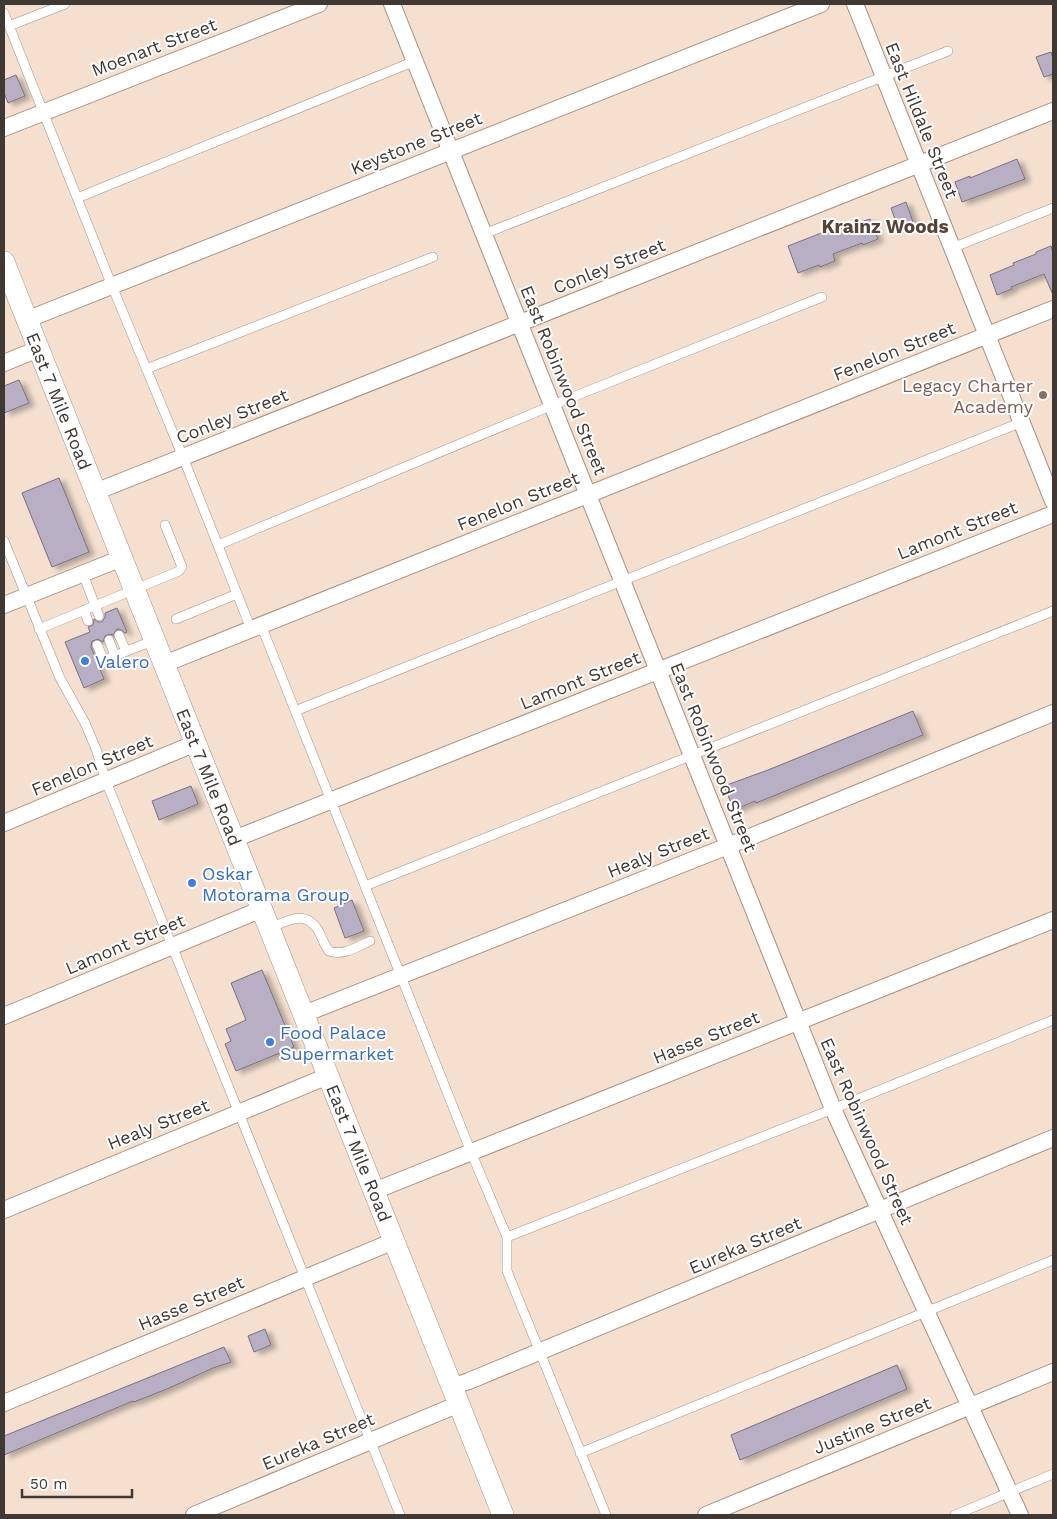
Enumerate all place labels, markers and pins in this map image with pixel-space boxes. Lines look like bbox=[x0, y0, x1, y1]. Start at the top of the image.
place label: Legacy Charter Academy bbox=[902, 375, 1034, 417]
marker: Legacy Charter Academy bbox=[1037, 389, 1049, 401]
place label: Valero bbox=[95, 651, 150, 672]
marker: Valero bbox=[79, 655, 91, 667]
place label: Oskar Motorama Group bbox=[202, 863, 350, 905]
marker: Oskar Motorama Group bbox=[186, 877, 198, 889]
place label: Food Palace Supermarket bbox=[280, 1022, 394, 1064]
marker: Food Palace Supermarket bbox=[264, 1036, 276, 1048]

